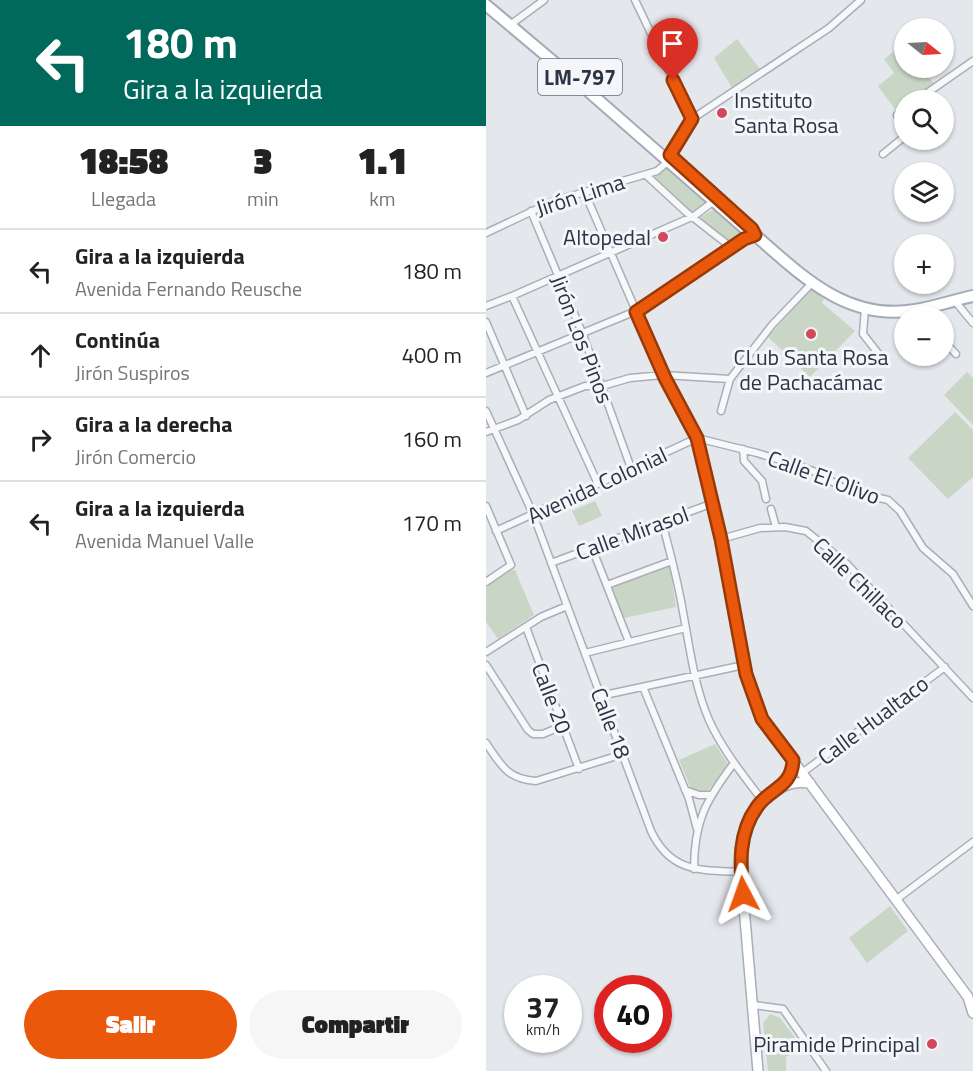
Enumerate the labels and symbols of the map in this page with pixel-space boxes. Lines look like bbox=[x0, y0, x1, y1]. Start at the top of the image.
pin bbox=[647, 18, 698, 80]
north arrow bbox=[894, 18, 954, 78]
road number: LM-797 bbox=[538, 59, 622, 95]
place label: Instituto Santa Rosa bbox=[734, 83, 839, 142]
marker: Instituto Santa Rosa bbox=[715, 106, 729, 120]
street label: Jirón Lima bbox=[531, 165, 629, 225]
place label: Altopedal bbox=[563, 220, 651, 254]
marker: Altopedal bbox=[656, 230, 670, 244]
street label: Jirón Los Pinos bbox=[542, 270, 622, 408]
marker: CLub Santa Rosa de Pachacámac bbox=[804, 327, 818, 341]
place label: CLub Santa Rosa de Pachacámac bbox=[734, 340, 889, 399]
street label: Avenida Colonial bbox=[521, 438, 673, 532]
street label: Calle El Olivo bbox=[763, 441, 885, 513]
street label: Calle Mirasol bbox=[571, 497, 693, 569]
street label: Calle Chillaco bbox=[805, 529, 915, 637]
street label: Calle 20 bbox=[523, 657, 581, 739]
street label: Calle Hualtaco bbox=[810, 667, 936, 773]
street label: Calle 18 bbox=[582, 682, 640, 764]
position arrow bbox=[711, 862, 775, 926]
speed limit sign: 40 bbox=[594, 975, 672, 1053]
place label: Piramide Principal bbox=[753, 1027, 920, 1061]
marker: Piramide Principal bbox=[925, 1037, 939, 1051]

